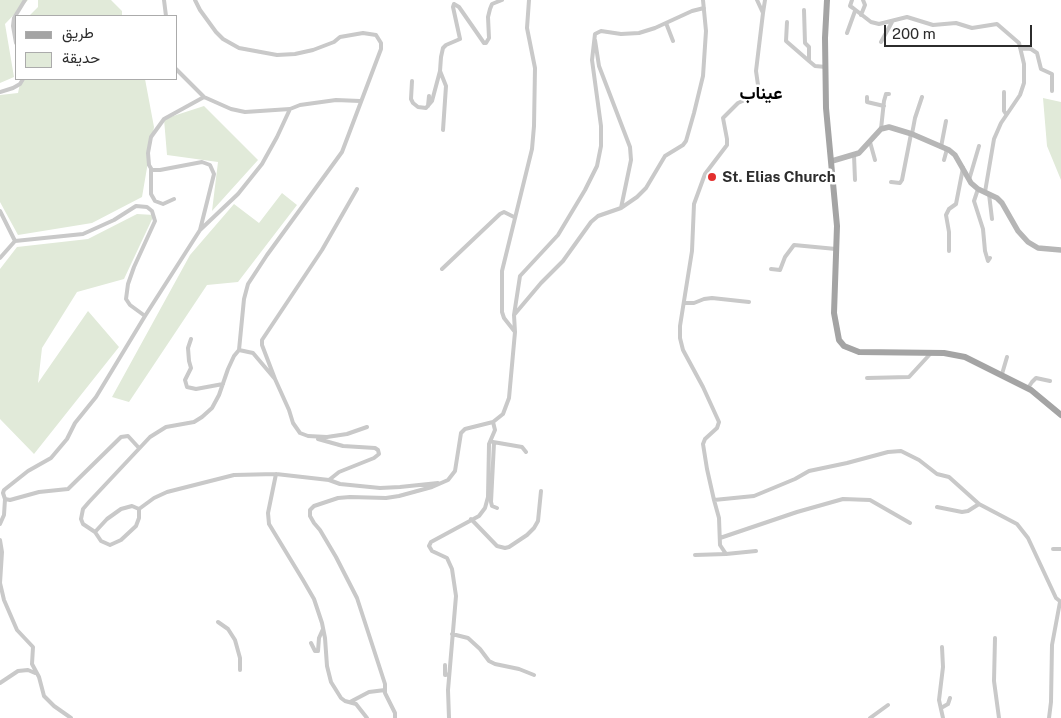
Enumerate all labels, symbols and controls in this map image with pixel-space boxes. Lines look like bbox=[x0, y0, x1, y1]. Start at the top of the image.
legend bbox=[15, 15, 178, 80]
scale bar bbox=[886, 15, 1034, 47]
text: طريق bbox=[62, 24, 94, 41]
text: 200 m bbox=[892, 25, 936, 42]
text: حديقة bbox=[62, 49, 100, 66]
district label: عيناب bbox=[739, 82, 783, 104]
place label: St. Elias Church bbox=[722, 168, 836, 186]
marker: St. Elias Church bbox=[706, 171, 718, 183]

